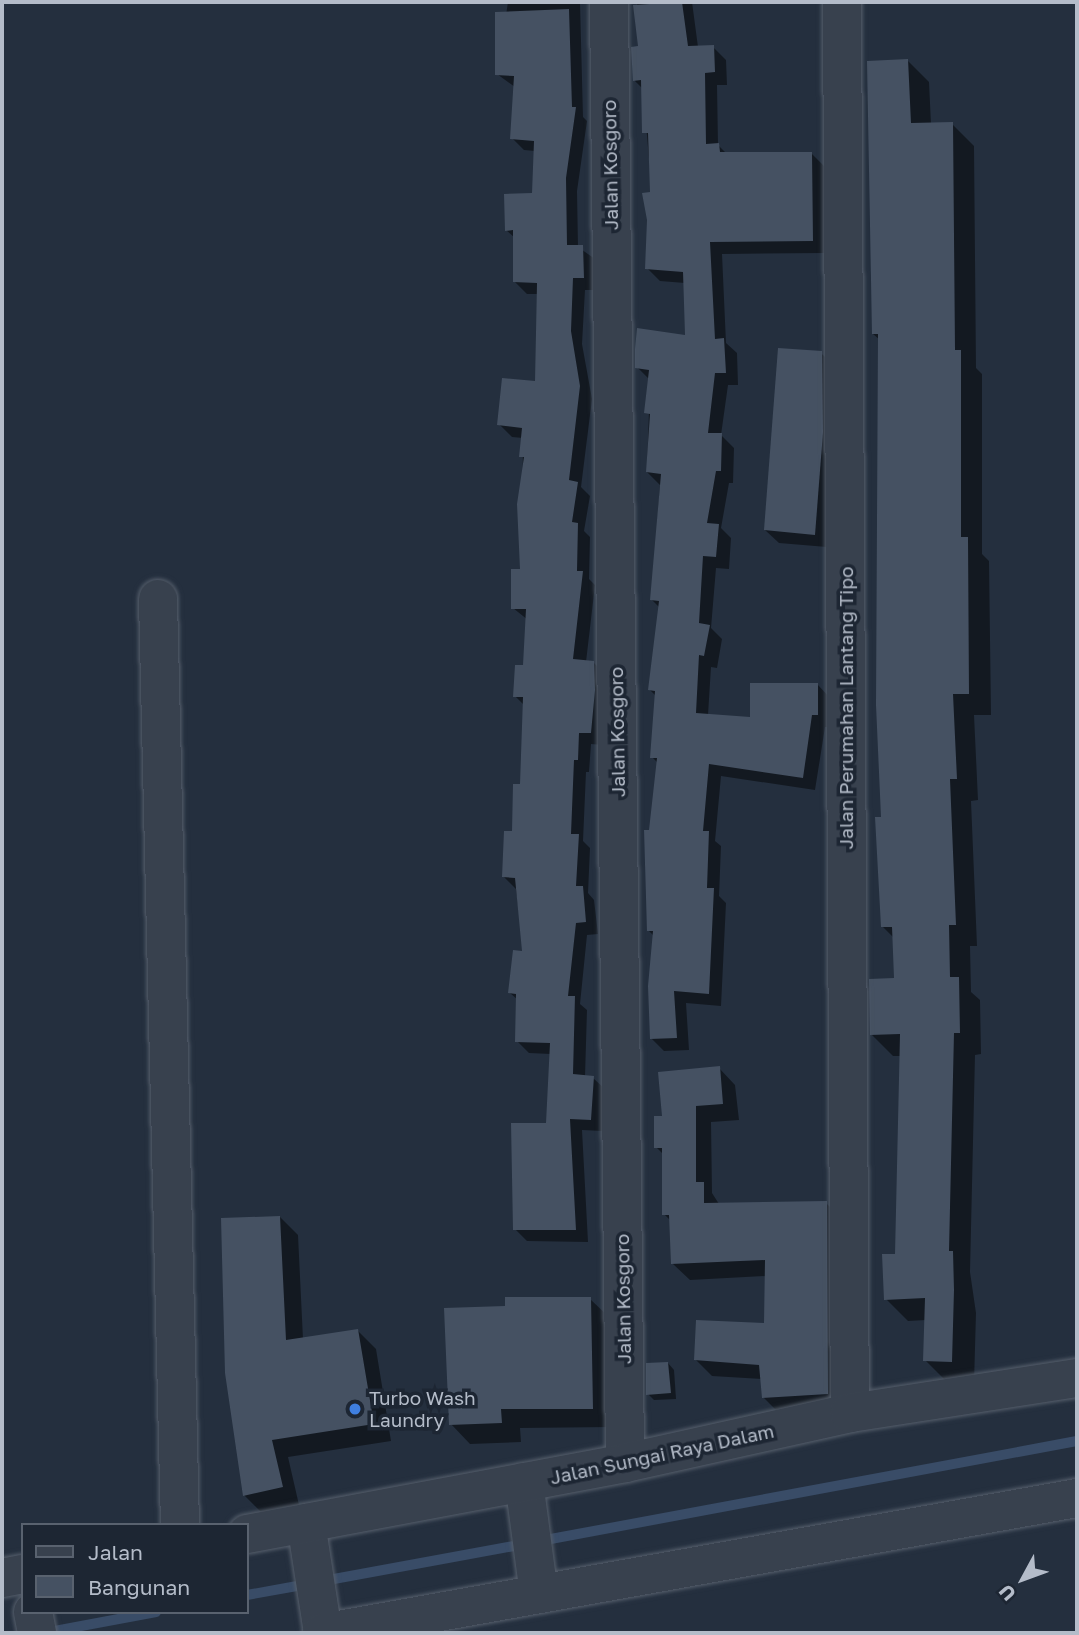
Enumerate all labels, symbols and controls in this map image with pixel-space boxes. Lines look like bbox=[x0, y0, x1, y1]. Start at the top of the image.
street label: Jalan Kosgoro bbox=[597, 100, 623, 230]
street label: Jalan Perumahan Lantang Tipo bbox=[835, 567, 857, 849]
street label: Jalan Kosgoro bbox=[604, 667, 630, 797]
street label: Jalan Kosgoro bbox=[610, 1234, 636, 1364]
place label: Turbo Wash Laundry bbox=[369, 1387, 476, 1431]
marker: Turbo Wash Laundry bbox=[347, 1401, 363, 1417]
street label: Jalan Sungai Raya Dalam bbox=[548, 1419, 776, 1489]
legend bbox=[21, 1523, 248, 1614]
text: Jalan bbox=[88, 1539, 143, 1565]
north arrow bbox=[988, 1544, 1058, 1614]
text: Bangunan bbox=[88, 1574, 190, 1600]
text: U bbox=[994, 1580, 1020, 1606]

